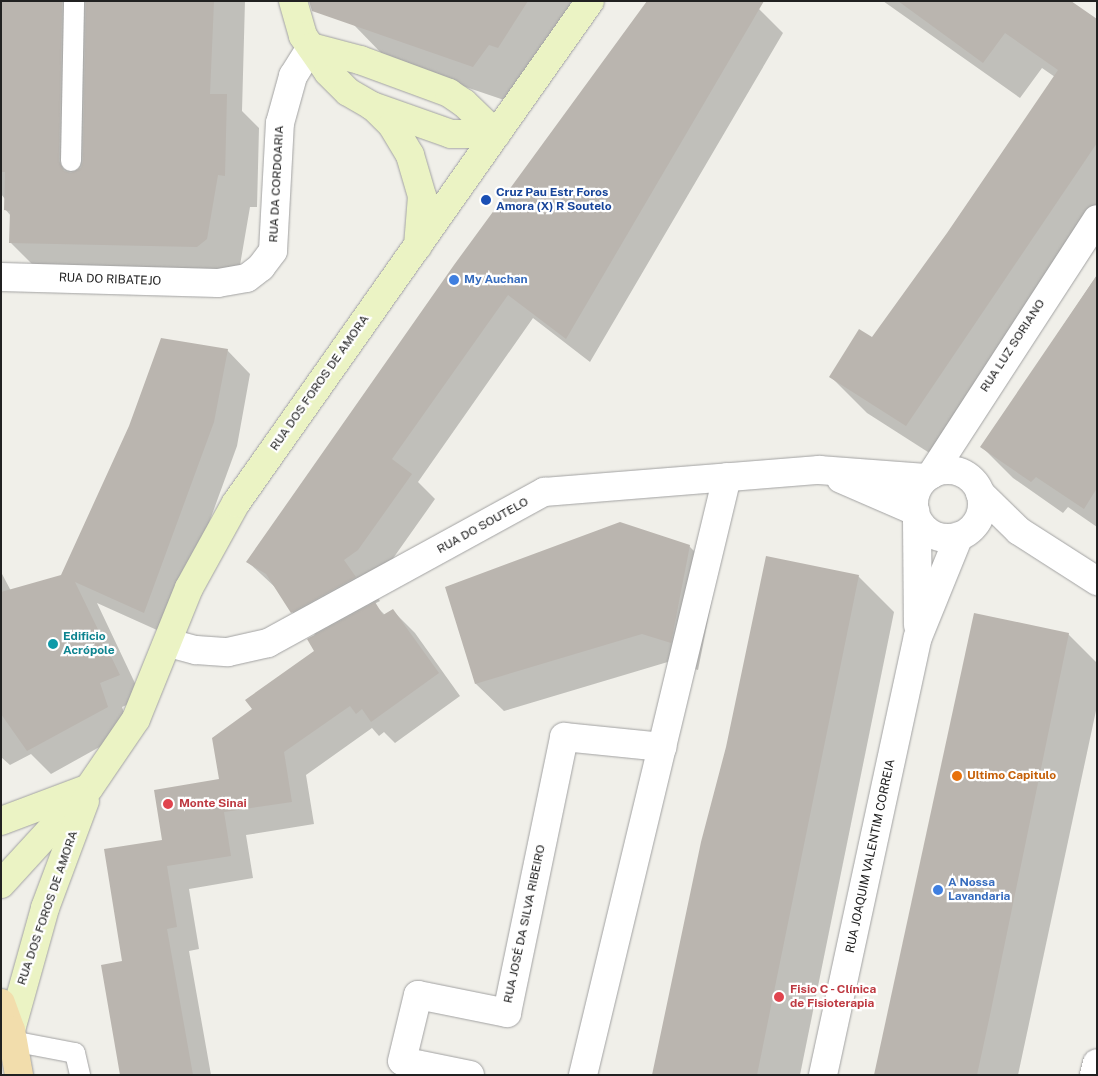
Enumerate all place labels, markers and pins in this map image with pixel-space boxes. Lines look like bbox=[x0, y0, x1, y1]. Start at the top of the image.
place label: Cruz Pau Estr Foros Amora (X) R Soutelo bbox=[496, 186, 612, 214]
marker: Cruz Pau Estr Foros Amora (X) R Soutelo bbox=[480, 194, 492, 206]
place label: My Auchan bbox=[464, 273, 528, 287]
marker: My Auchan bbox=[448, 274, 460, 286]
place label: Edificio Acrópole bbox=[63, 630, 115, 658]
marker: Edificio Acrópole bbox=[47, 638, 59, 650]
place label: Ultimo Capitulo bbox=[967, 769, 1056, 783]
marker: Ultimo Capitulo bbox=[951, 770, 963, 782]
marker: Monte Sinai bbox=[161, 797, 175, 811]
place label: Monte Sinai bbox=[179, 797, 247, 811]
place label: A Nossa Lavandaria bbox=[948, 876, 1010, 904]
marker: A Nossa Lavandaria bbox=[932, 884, 944, 896]
place label: Fisio C - Clínica de Fisioterapia bbox=[790, 983, 878, 1011]
marker: Fisio C - Clínica de Fisioterapia bbox=[772, 990, 786, 1004]

